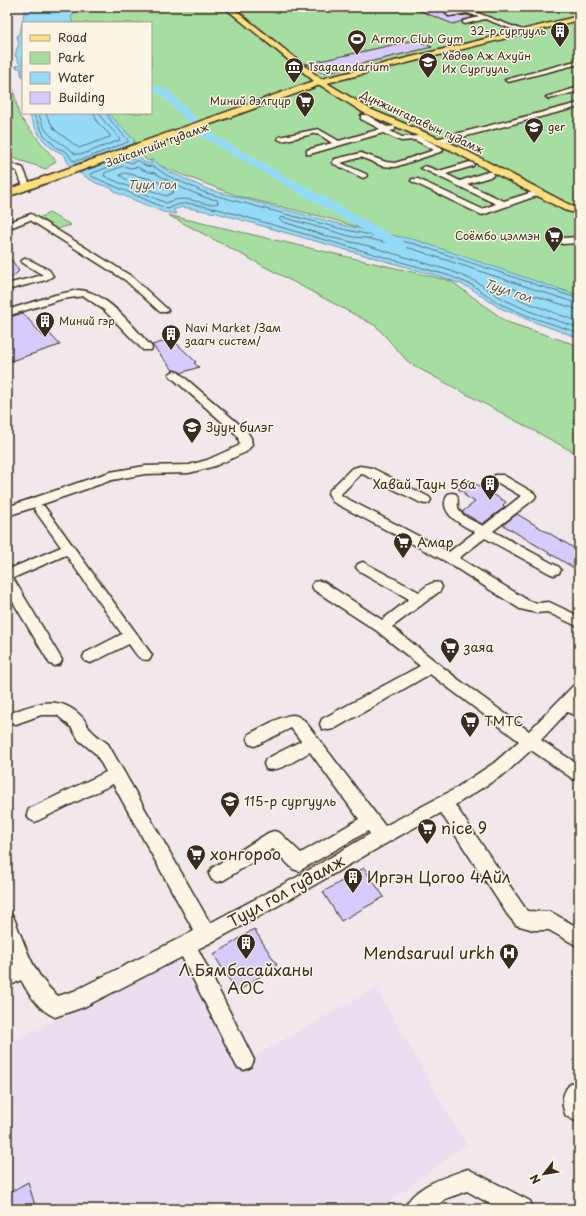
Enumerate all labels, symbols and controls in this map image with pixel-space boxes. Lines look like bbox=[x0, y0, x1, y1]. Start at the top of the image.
building icon: 32-р сургууль bbox=[549, 20, 571, 48]
legend bbox=[22, 22, 152, 114]
place label: 32-р сургууль bbox=[470, 22, 546, 39]
text: Road bbox=[58, 28, 87, 46]
sports icon: Armor Club Gym bbox=[346, 28, 368, 56]
place label: Armor Club Gym bbox=[371, 30, 463, 47]
place label: Хөдөө Аж Ахуйн Их Сургууль bbox=[442, 47, 531, 77]
text: Park bbox=[58, 48, 85, 66]
school or university icon: Хөдөө Аж Ахуйн Их Сургууль bbox=[417, 51, 439, 79]
museum icon: Tsagaandarium bbox=[283, 56, 305, 84]
place label: Tsagaandarium bbox=[308, 58, 389, 75]
text: Water bbox=[58, 68, 95, 86]
street label: Дүнжингаравын гудамж bbox=[357, 85, 487, 158]
text: Building bbox=[58, 88, 105, 106]
supermarket icon: Миний дэлгүүр bbox=[294, 90, 316, 118]
place label: Миний дэлгүүр bbox=[210, 92, 291, 109]
school or university icon: ger bbox=[523, 116, 545, 144]
street label: Зайсангийн гудамж bbox=[103, 118, 211, 171]
place label: ger bbox=[548, 118, 566, 135]
water label: Туул гол bbox=[128, 175, 176, 193]
supermarket icon: Соёмбо цэлмэн bbox=[543, 225, 565, 253]
place label: Соёмбо цэлмэн bbox=[455, 227, 540, 244]
water label: Туул гол bbox=[482, 274, 534, 307]
building icon: Миний гэр bbox=[34, 310, 56, 338]
place label: Миний гэр bbox=[59, 312, 115, 329]
place label: Navi Market /Зам заагч систем/ bbox=[184, 319, 281, 349]
building icon: Navi Market /Зам заагч систем/ bbox=[160, 323, 182, 351]
school or university icon: Зуун билэг bbox=[181, 416, 203, 444]
place label: Зуун билэг bbox=[206, 417, 273, 436]
building icon: Хавай Таун 56а bbox=[479, 473, 501, 501]
place label: Хавай Таун 56а bbox=[373, 474, 477, 493]
supermarket icon: Амар bbox=[392, 531, 414, 559]
place label: Амар bbox=[417, 532, 454, 551]
supermarket icon: заяа bbox=[439, 636, 461, 664]
place label: заяа bbox=[463, 637, 495, 656]
supermarket icon: ТМТС bbox=[459, 710, 481, 738]
place label: ТМТС bbox=[484, 711, 523, 730]
school or university icon: 115-р сургууль bbox=[219, 790, 241, 818]
place label: 115-р сургууль bbox=[244, 791, 336, 810]
place label: nice 9 bbox=[441, 815, 487, 839]
supermarket icon: nice 9 bbox=[416, 817, 438, 845]
place label: хонгороо bbox=[210, 841, 281, 865]
supermarket icon: хонгороо bbox=[185, 843, 207, 871]
street label: Туул гол гудамж bbox=[223, 848, 349, 932]
place label: Иргэн Цогоо 4Айл bbox=[367, 864, 511, 888]
building icon: Иргэн Цогоо 4Айл bbox=[342, 866, 364, 894]
building icon: Л.Бямбасайханы АОС bbox=[235, 932, 257, 960]
place label: Mendsaruul urkh bbox=[363, 940, 495, 964]
hospital icon: Mendsaruul urkh bbox=[498, 942, 520, 970]
place label: Л.Бямбасайханы АОС bbox=[179, 957, 313, 999]
north arrow bbox=[524, 1154, 564, 1194]
text: N bbox=[525, 1171, 545, 1188]

